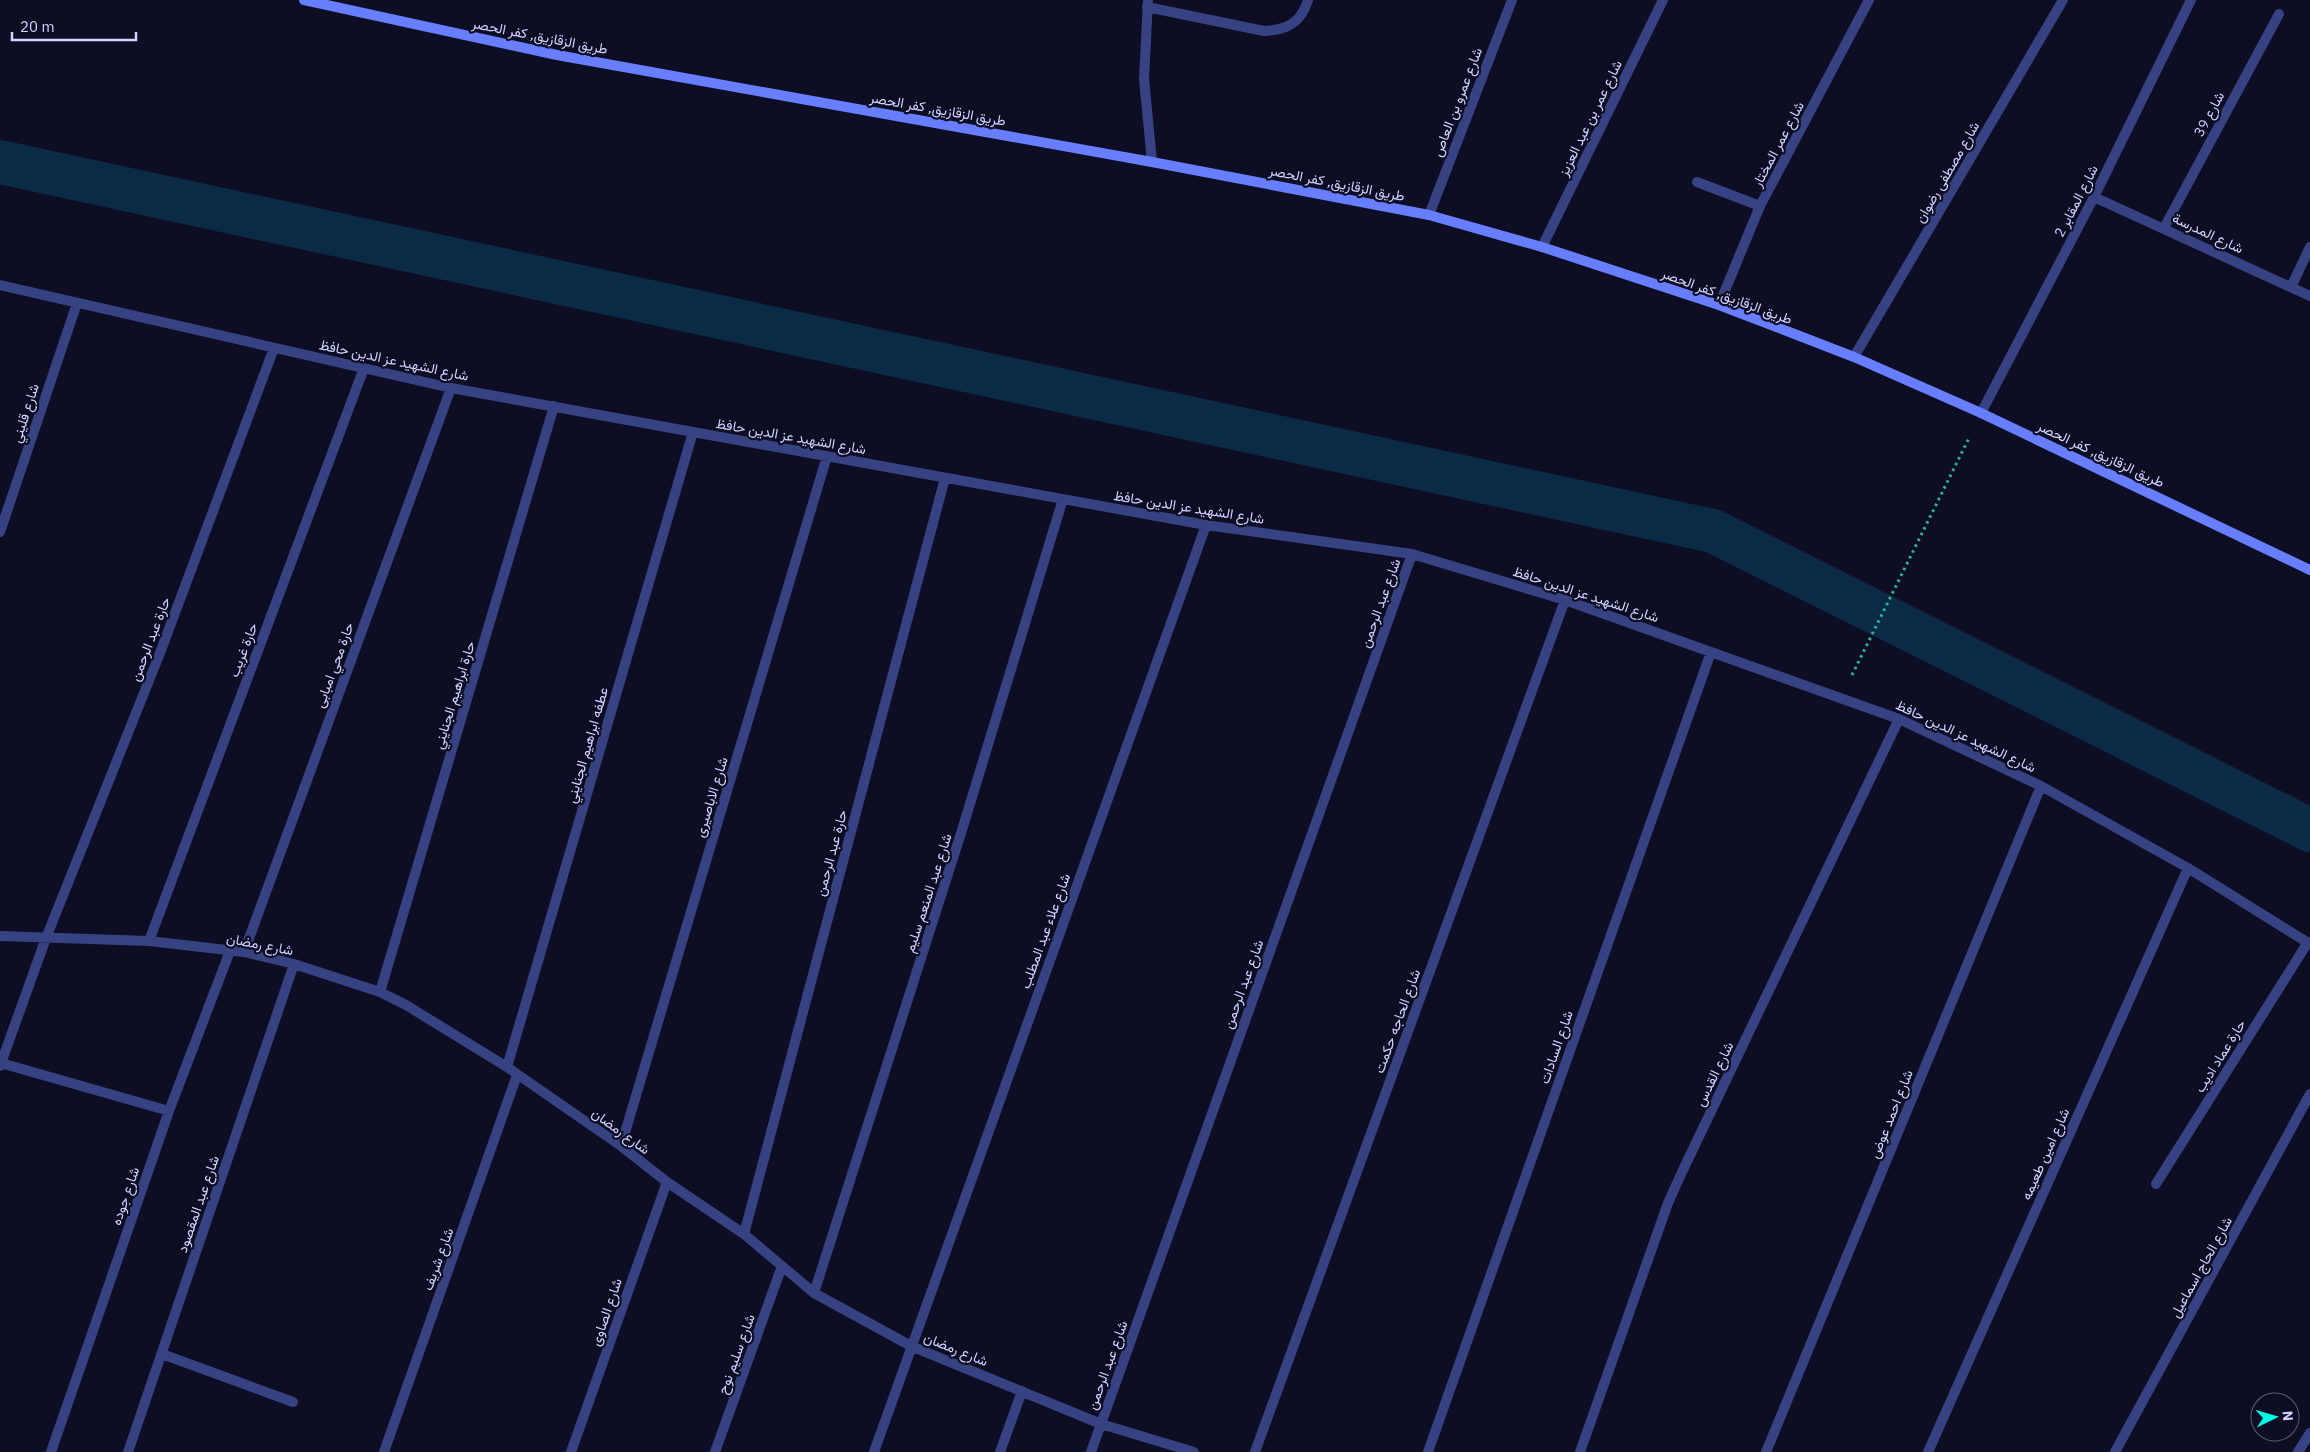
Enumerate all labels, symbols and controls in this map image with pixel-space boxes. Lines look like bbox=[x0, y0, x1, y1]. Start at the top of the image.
scale bar bbox=[12, 10, 136, 42]
street label: طريق الزقازيق, كفر الحصر bbox=[470, 14, 609, 58]
text: 20 m bbox=[20, 17, 55, 36]
street label: شارع عمرو بن العاص bbox=[1428, 45, 1488, 160]
street label: شارع عمر بن عبد العزيز bbox=[1554, 57, 1628, 181]
street label: طريق الزقازيق, كفر الحصر bbox=[868, 88, 1008, 130]
street label: شارع 39 bbox=[2190, 88, 2230, 140]
street label: شارع عمر المختار bbox=[1747, 98, 1810, 192]
street label: شارع مصطفى رضوان bbox=[1911, 118, 1985, 227]
street label: طريق الزقازيق, كفر الحصر bbox=[1267, 161, 1406, 205]
street label: شارع المقابر 2 bbox=[2050, 162, 2104, 241]
street label: شارع المدرسة bbox=[2169, 209, 2246, 259]
street label: طريق الزقازيق, كفر الحصر bbox=[1658, 264, 1795, 328]
street label: شارع الشهيد عز الدين حافظ bbox=[317, 335, 470, 387]
street label: شارع قليني bbox=[7, 381, 46, 446]
street label: شارع الشهيد عز الدين حافظ bbox=[714, 414, 868, 460]
street label: طريق الزقازيق, كفر الحصر bbox=[2034, 416, 2167, 491]
street label: شارع الشهيد عز الدين حافظ bbox=[1112, 486, 1266, 530]
street label: شارع عبد الرحمن bbox=[1356, 556, 1406, 651]
street label: شارع الشهيد عز الدين حافظ bbox=[1510, 562, 1661, 628]
street label: حارة عبد الرحمن bbox=[126, 594, 174, 684]
street label: حارة غريب bbox=[224, 620, 262, 680]
street label: حارة محي امبابى bbox=[310, 620, 361, 711]
street label: حارة ابراهيم الجنايني bbox=[429, 639, 482, 752]
street label: عطفه ابراهيم الجنايني bbox=[562, 685, 615, 806]
street label: شارع الشهيد عز الدين حافظ bbox=[1892, 696, 2039, 778]
street label: شارع الاباصيرى bbox=[690, 755, 734, 840]
street label: حارة عبد الرحمن bbox=[811, 808, 851, 898]
street label: شارع عبد المنعم سليم bbox=[900, 831, 958, 955]
street label: شارع علاء عبد المطلب bbox=[1016, 871, 1076, 992]
street label: شارع رمضان bbox=[225, 929, 295, 961]
street label: شارع عبد الرحمن bbox=[1219, 937, 1269, 1032]
street label: شارع الحاجه حكمت bbox=[1370, 966, 1426, 1076]
street label: شارع السادات bbox=[1535, 1008, 1579, 1087]
street label: حارة عماد اديب bbox=[2190, 1016, 2250, 1096]
street label: شارع القدس bbox=[1691, 1039, 1739, 1110]
street label: شارع احمد عوض bbox=[1865, 1067, 1919, 1162]
street label: شارع رمضان bbox=[587, 1104, 654, 1160]
street label: شارع امين طعيمه bbox=[2017, 1105, 2075, 1204]
street label: شارع عبد المقصود bbox=[173, 1153, 225, 1256]
street label: شارع جوده bbox=[107, 1165, 145, 1228]
street label: شارع الحاج اسماعيل bbox=[2166, 1213, 2238, 1322]
street label: شارع شريف bbox=[418, 1225, 460, 1293]
street label: شارع الصاوى bbox=[586, 1276, 628, 1349]
street label: شارع سليم نوح bbox=[713, 1312, 761, 1397]
street label: شارع عبد الرحمن bbox=[1083, 1318, 1133, 1413]
street label: شارع رمضان bbox=[920, 1328, 991, 1372]
north arrow bbox=[2250, 1392, 2300, 1442]
text: N bbox=[2279, 1410, 2297, 1422]

